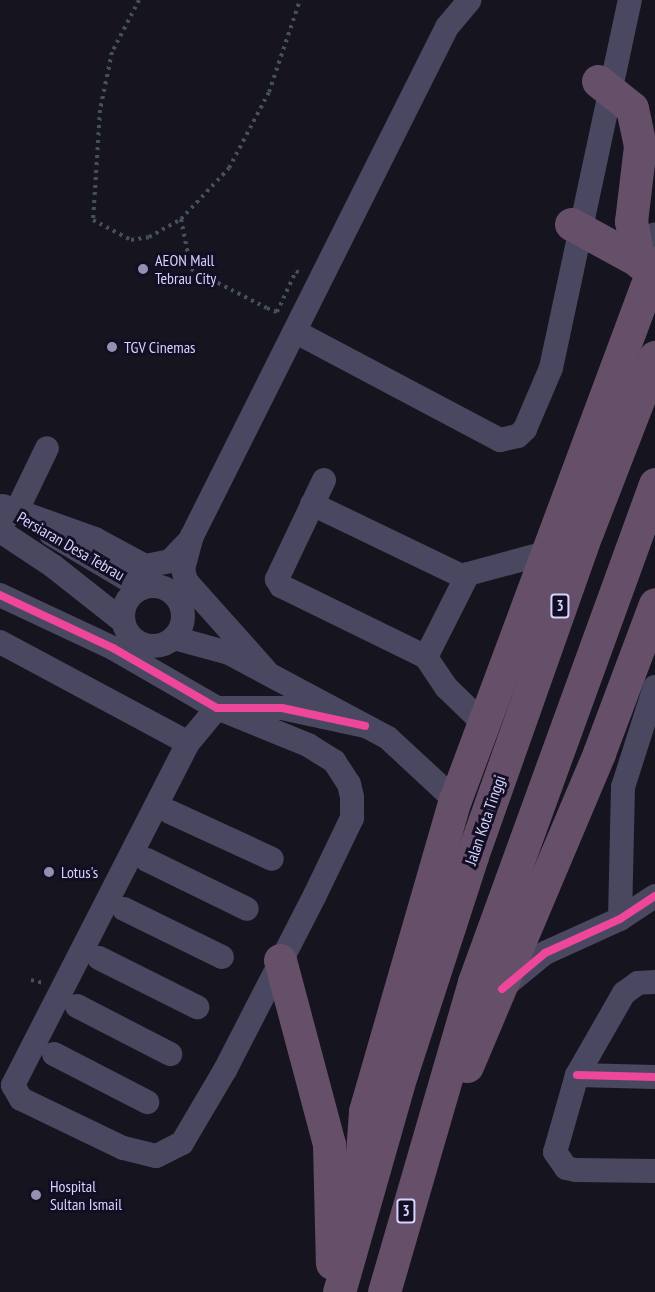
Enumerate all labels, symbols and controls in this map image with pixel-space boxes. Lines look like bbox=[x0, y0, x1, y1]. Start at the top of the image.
place label: AEON Mall Tebrau City bbox=[155, 250, 216, 288]
marker: AEON Mall Tebrau City bbox=[136, 262, 150, 276]
place label: TGV Cinemas bbox=[124, 337, 196, 357]
marker: TGV Cinemas bbox=[105, 340, 119, 354]
street label: Persiaran Desa Tebrau bbox=[14, 507, 128, 585]
road number: 3 bbox=[550, 594, 570, 618]
street label: Jalan Kota Tinggi bbox=[461, 772, 509, 868]
place label: Lotus's bbox=[61, 862, 98, 882]
marker: Lotus's bbox=[42, 865, 56, 879]
place label: Hospital Sultan Ismail bbox=[50, 1176, 122, 1214]
marker: Hospital Sultan Ismail bbox=[27, 1186, 45, 1204]
road number: 3 bbox=[396, 1199, 416, 1223]

